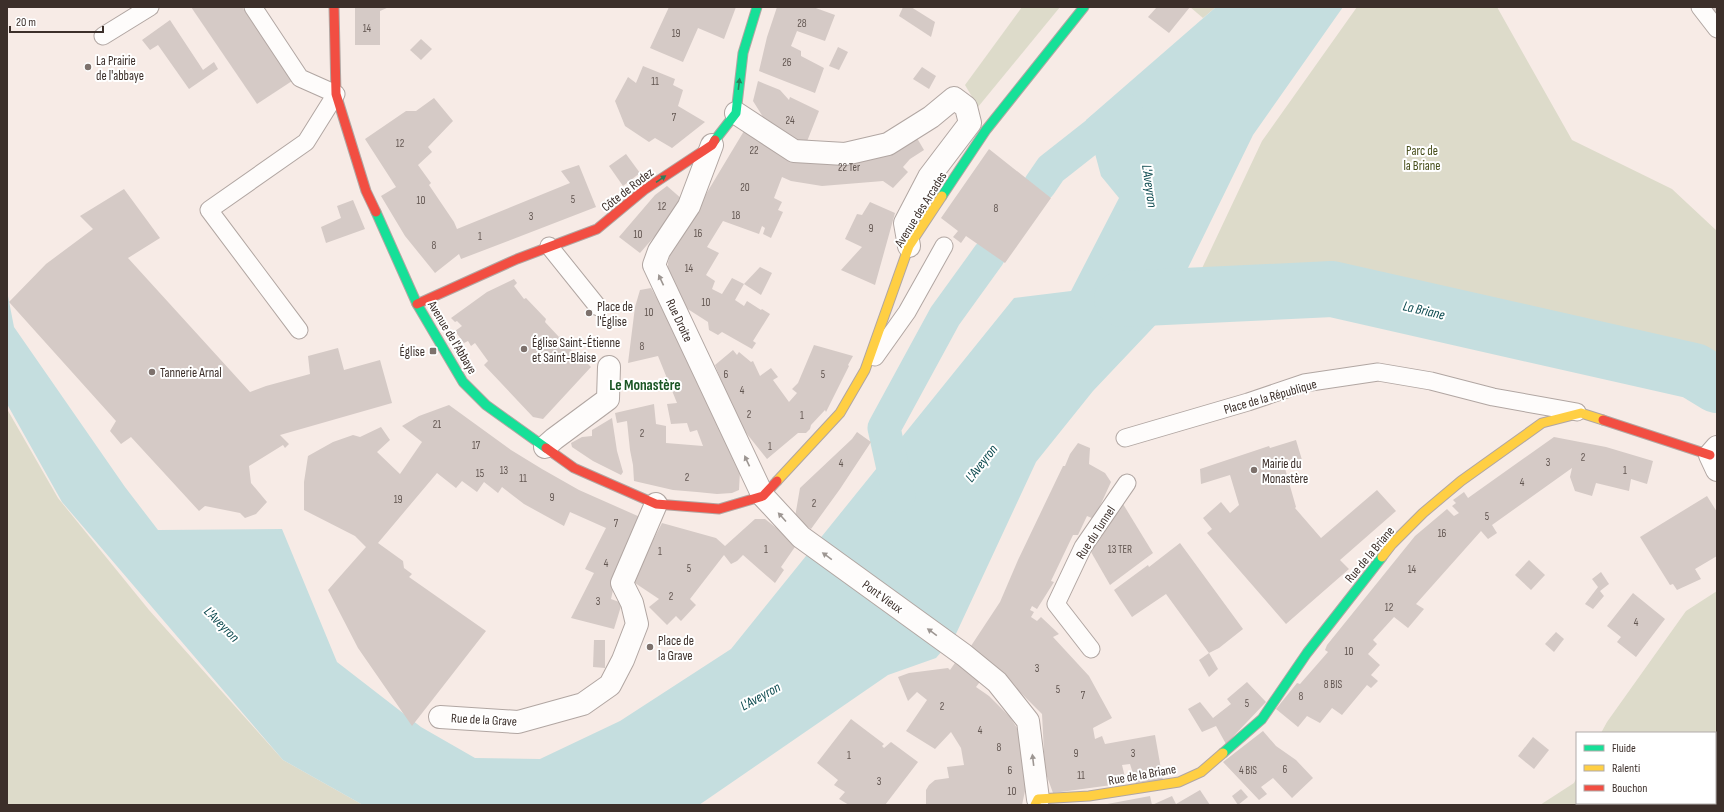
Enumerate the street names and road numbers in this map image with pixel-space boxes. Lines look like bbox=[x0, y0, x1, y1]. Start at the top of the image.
street label: Côte de Rodez bbox=[598, 164, 657, 215]
street label: Avenue des Arcades bbox=[891, 169, 951, 251]
street label: Rue Droite bbox=[662, 296, 696, 344]
street label: Avenue de l'Abbaye bbox=[424, 297, 480, 377]
street label: Place de la République bbox=[1222, 376, 1319, 418]
street label: Rue du Tunnel bbox=[1073, 503, 1119, 562]
street label: Rue de la Briane bbox=[1342, 523, 1398, 586]
street label: Pont Vieux bbox=[859, 577, 906, 617]
street label: Rue de la Grave bbox=[451, 710, 517, 730]
street label: Rue de la Briane bbox=[1107, 761, 1177, 789]

